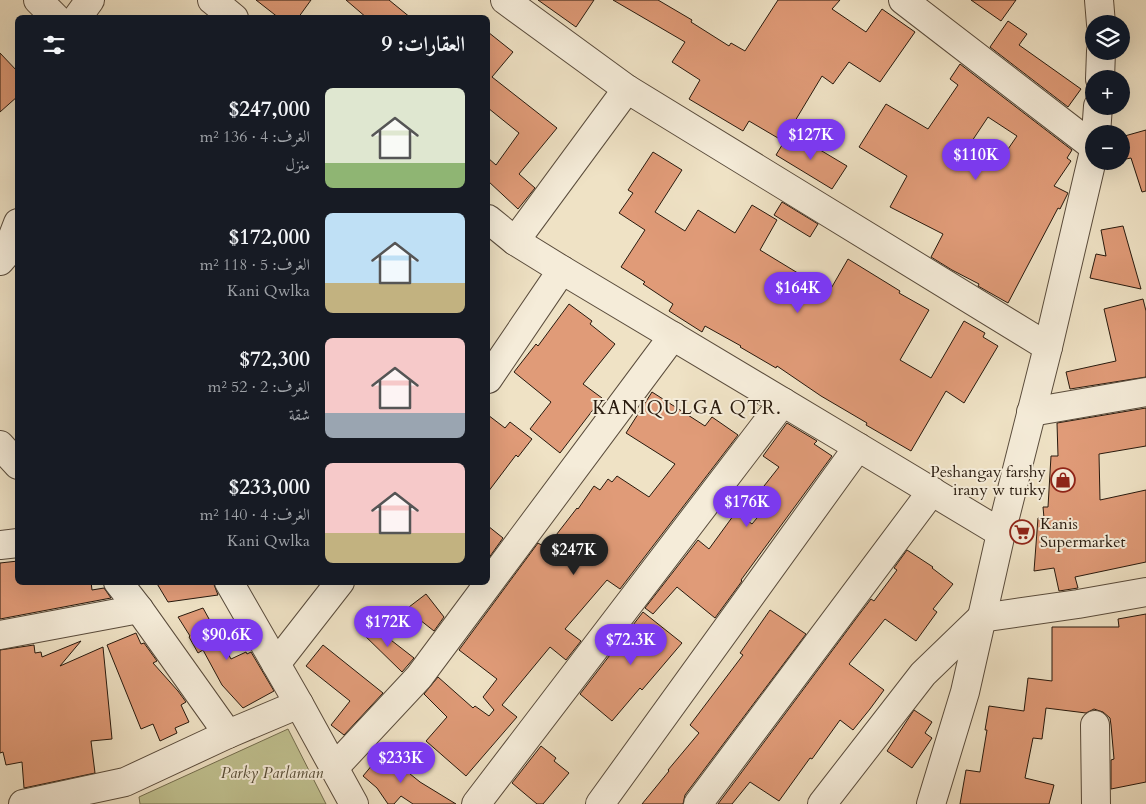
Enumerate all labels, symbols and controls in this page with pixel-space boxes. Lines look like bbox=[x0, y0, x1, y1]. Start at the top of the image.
map controls bbox=[1085, 15, 1130, 170]
button: layers bbox=[1085, 15, 1130, 60]
text: العقارات: 9 bbox=[381, 30, 465, 59]
icon: filters bbox=[40, 31, 68, 59]
button: + bbox=[1085, 70, 1130, 115]
text: $247,000 bbox=[229, 95, 310, 124]
icon: home bbox=[365, 108, 425, 168]
pin: $127K bbox=[776, 119, 846, 161]
text: $127K bbox=[788, 124, 834, 146]
button: − bbox=[1085, 125, 1130, 170]
text: الغرف: 4 · 136 m² bbox=[200, 126, 310, 148]
pin: $110K bbox=[941, 138, 1011, 181]
text: $110K bbox=[953, 144, 999, 166]
text: منزل bbox=[285, 154, 310, 176]
text: $172,000 bbox=[229, 223, 310, 252]
icon: home bbox=[365, 233, 425, 293]
text: الغرف: 5 · 118 m² bbox=[200, 254, 310, 276]
pin: $164K bbox=[763, 272, 833, 314]
text: $164K bbox=[775, 277, 821, 299]
text: Kani Qwlka bbox=[227, 280, 310, 302]
text: $72,300 bbox=[239, 345, 310, 374]
icon: home bbox=[365, 358, 425, 418]
text: الغرف: 2 · 52 m² bbox=[208, 376, 310, 398]
district label: KANIQULGA QTR. bbox=[592, 395, 782, 421]
text: شقة bbox=[289, 404, 310, 426]
place label: Peshangay farshy irany w turky bbox=[930, 461, 1047, 501]
shop icon: Peshangay farshy irany w turky bbox=[1050, 467, 1076, 493]
text: $233,000 bbox=[229, 473, 310, 502]
icon: home bbox=[365, 483, 425, 543]
pin: $176K bbox=[712, 486, 782, 528]
text: $176K bbox=[724, 491, 770, 513]
text: الغرف: 4 · 140 m² bbox=[200, 504, 310, 526]
place label: Kanis Supermarket bbox=[1040, 513, 1126, 553]
supermarket icon: Kanis Supermarket bbox=[1009, 519, 1035, 545]
text: Kani Qwlka bbox=[227, 530, 310, 552]
pin: $247K bbox=[539, 534, 609, 576]
text: $247K bbox=[551, 539, 597, 561]
pin: $172K bbox=[353, 606, 423, 648]
text: $172K bbox=[365, 611, 411, 633]
pin: $90.6K bbox=[186, 618, 268, 661]
text: $90.6K bbox=[202, 624, 252, 646]
pin: $72.3K bbox=[590, 624, 672, 666]
text: $72.3K bbox=[606, 629, 656, 651]
pin: $233K bbox=[366, 742, 436, 784]
text: $233K bbox=[378, 747, 424, 769]
park label: Parky Parlaman bbox=[221, 762, 324, 784]

